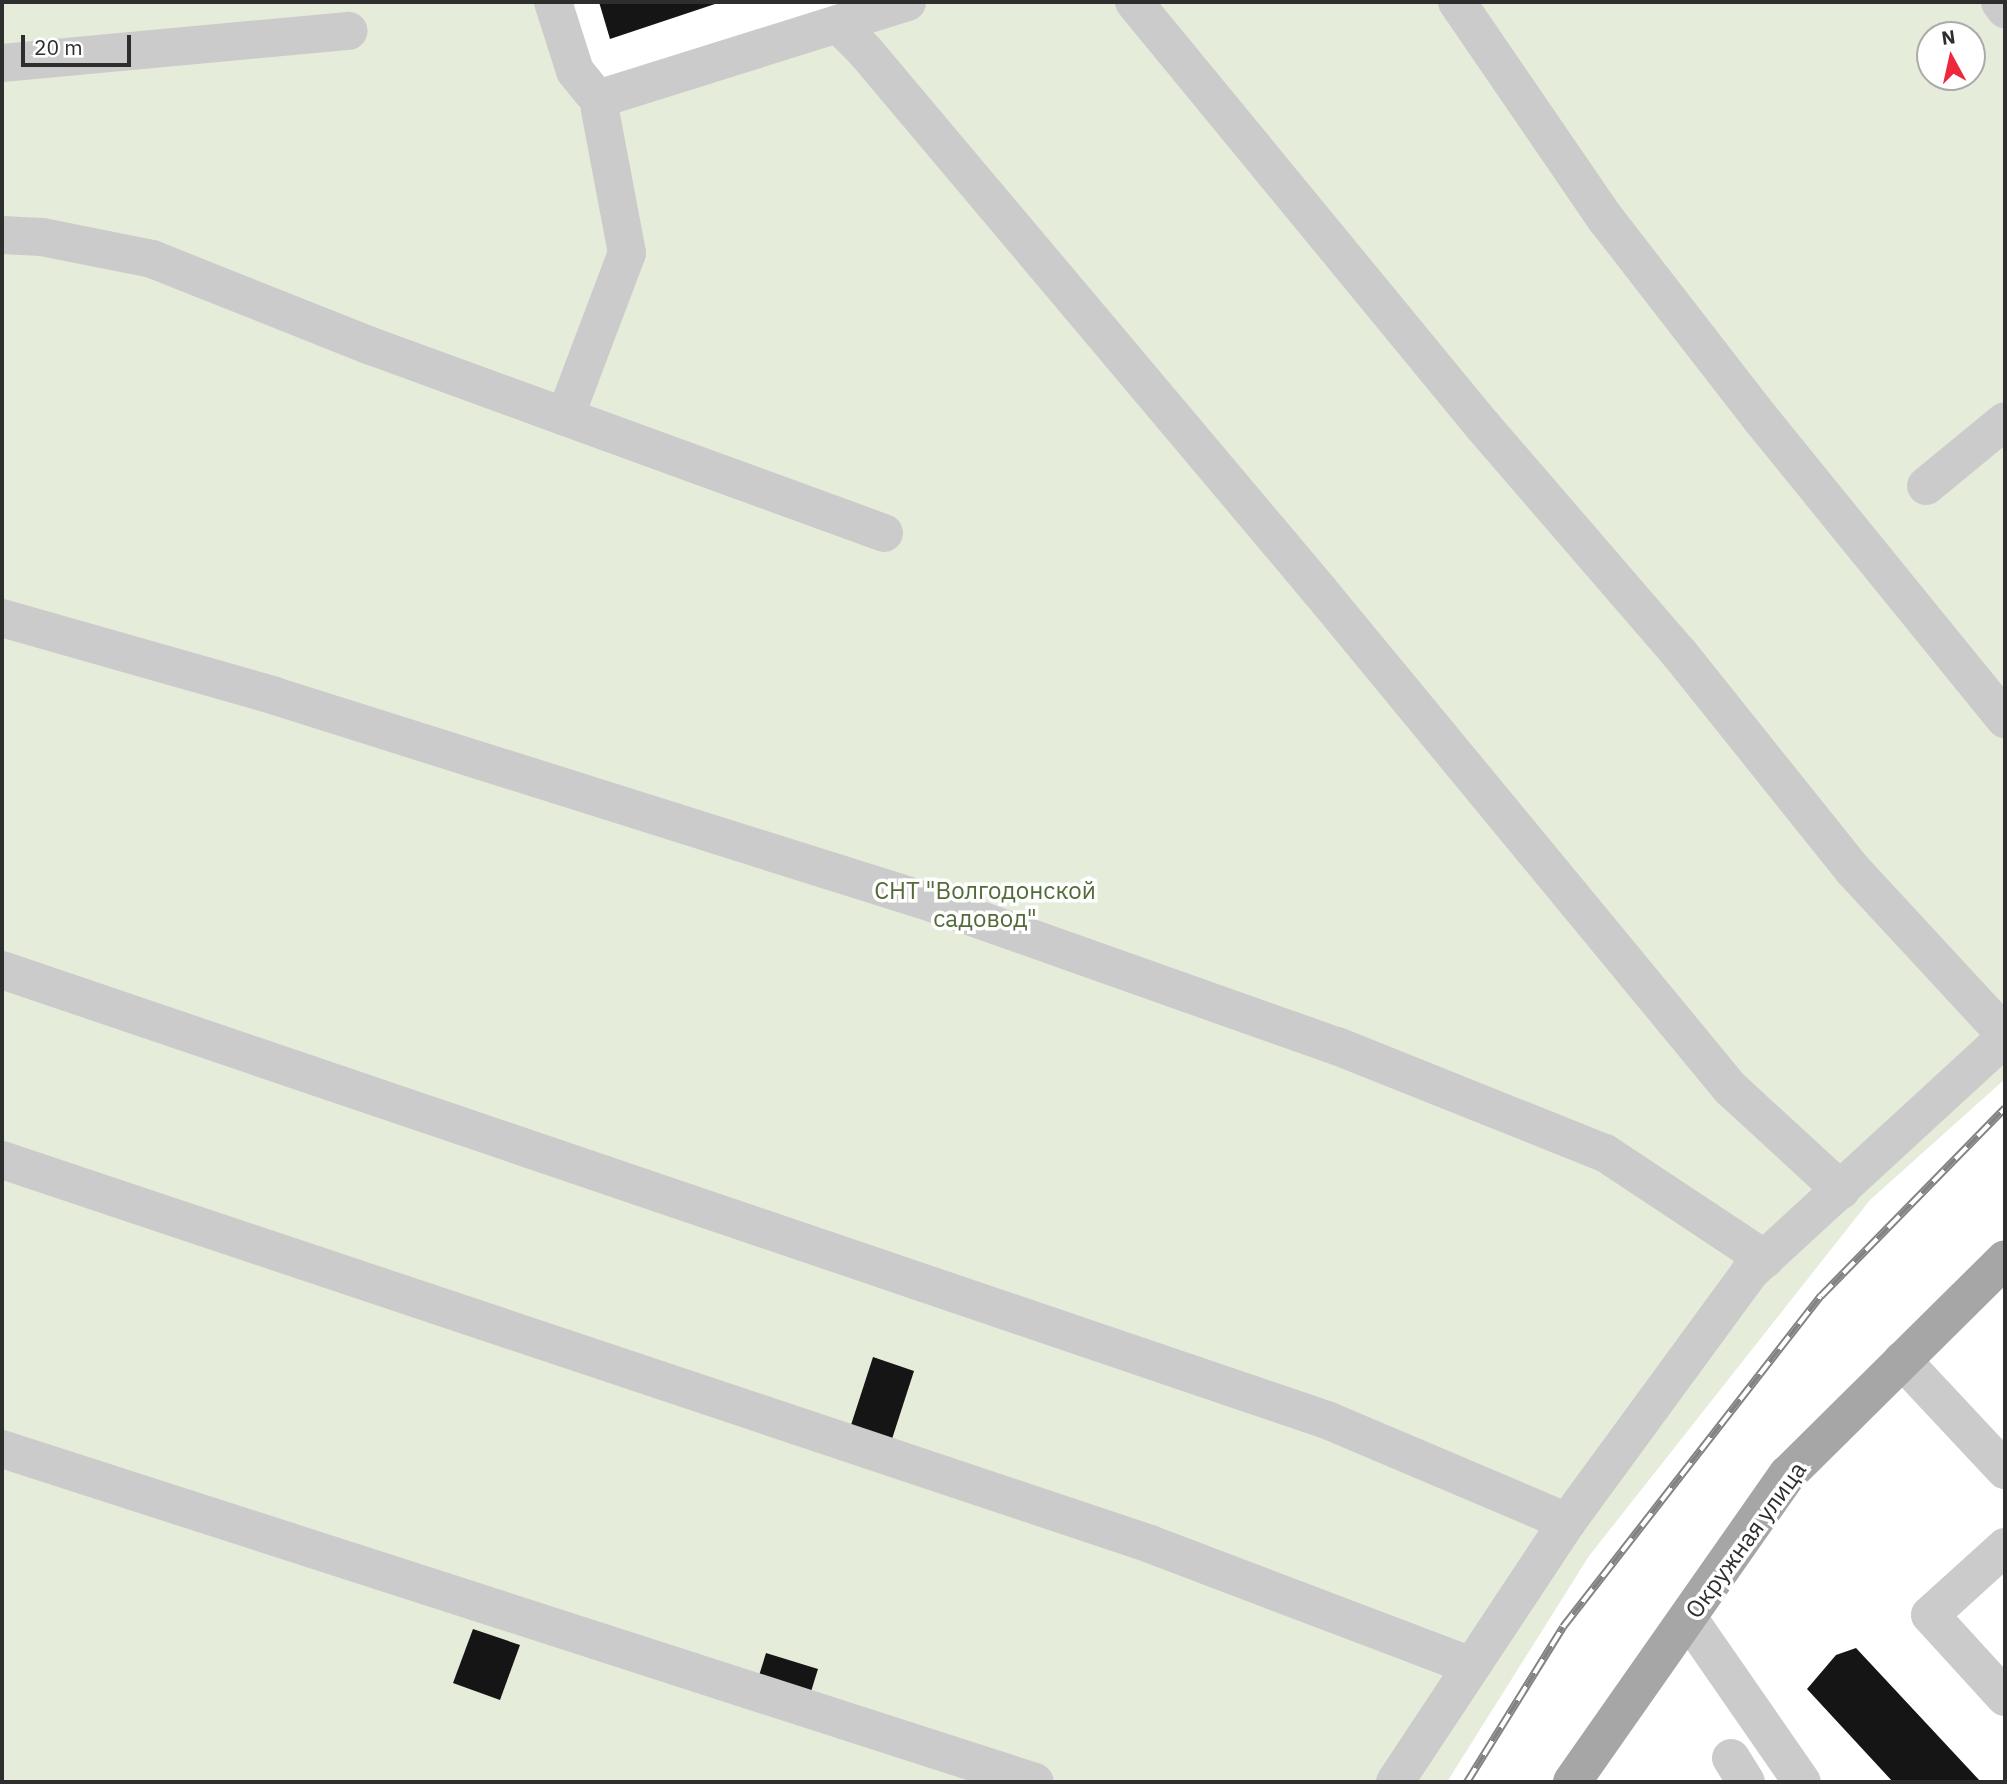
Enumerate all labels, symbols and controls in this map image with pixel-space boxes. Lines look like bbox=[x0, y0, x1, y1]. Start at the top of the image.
scale bar bbox=[24, 21, 135, 65]
north arrow bbox=[1916, 21, 1986, 91]
text: N bbox=[1940, 24, 1957, 50]
text: 20 m bbox=[34, 33, 83, 61]
park label: СНТ "Волгодонской садовод" bbox=[874, 877, 1096, 933]
street label: Окружная улица bbox=[1680, 1456, 1812, 1624]

